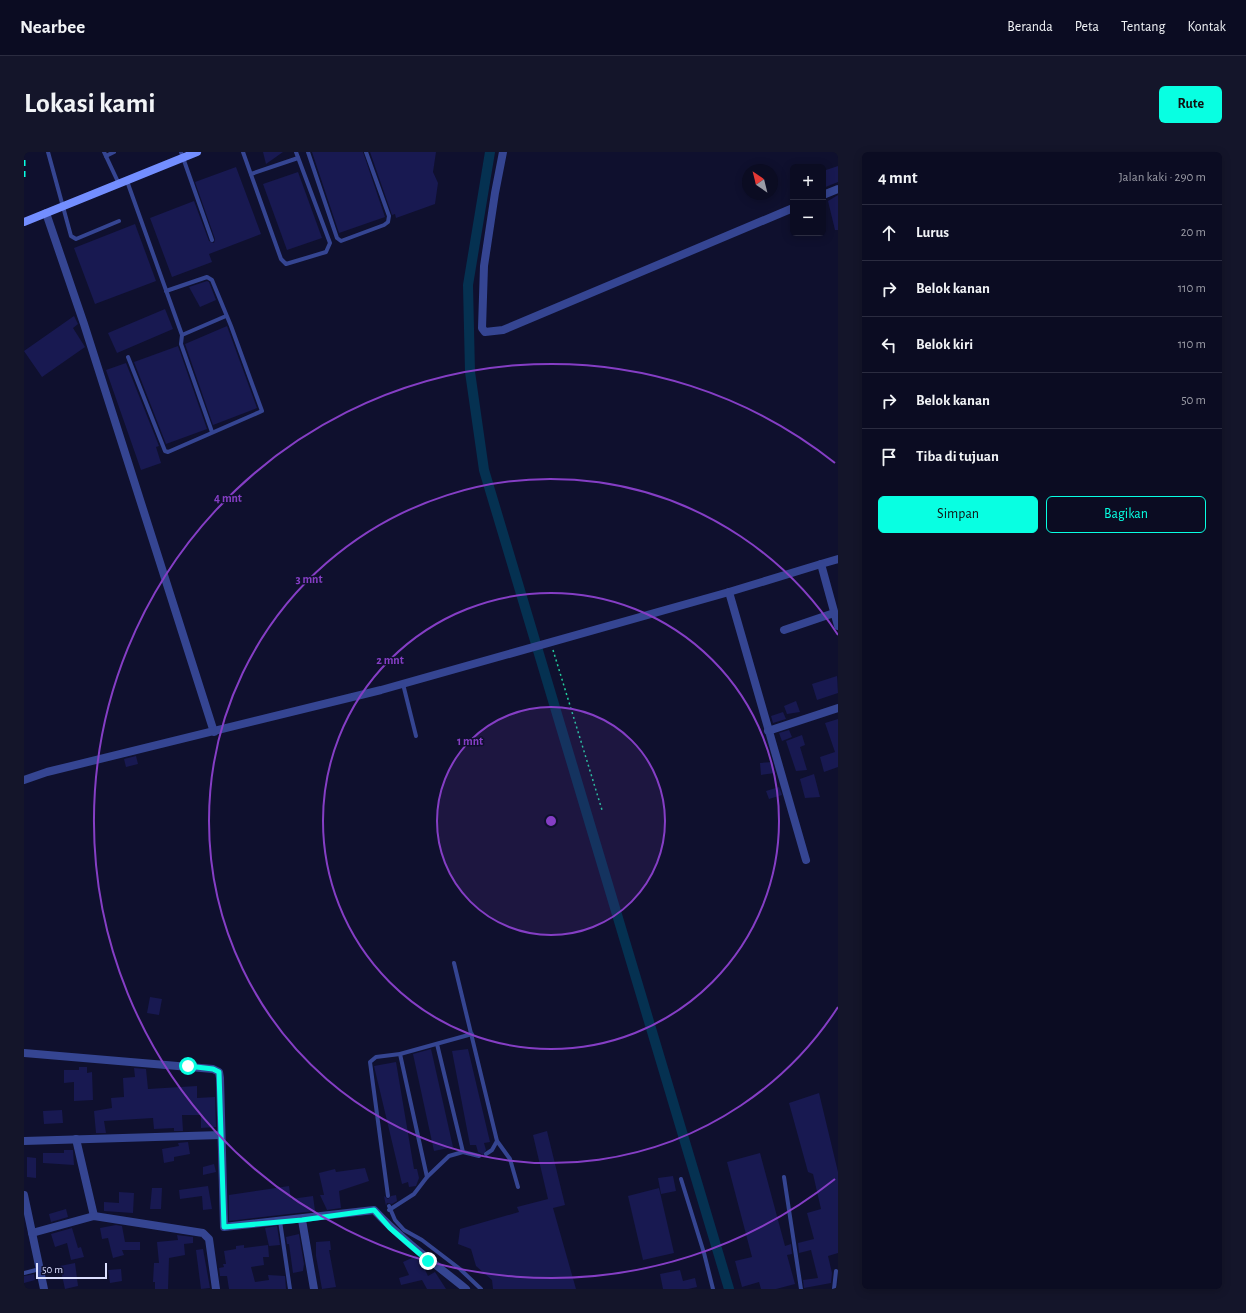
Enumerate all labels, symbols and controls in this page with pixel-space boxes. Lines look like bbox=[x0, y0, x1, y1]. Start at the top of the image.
text: Nearbee bbox=[20, 18, 85, 37]
text: Beranda bbox=[1007, 20, 1053, 34]
text: Peta bbox=[1075, 20, 1099, 34]
text: Tentang bbox=[1121, 20, 1165, 34]
text: Kontak bbox=[1187, 20, 1226, 34]
button: Rute bbox=[1159, 86, 1222, 123]
text: Lokasi kami bbox=[24, 90, 156, 118]
north arrow bbox=[742, 164, 778, 200]
map controls bbox=[790, 164, 826, 236]
button: + bbox=[790, 164, 826, 200]
text: 4 mnt bbox=[878, 169, 917, 186]
text: Jalan kaki · 290 m bbox=[1119, 171, 1206, 184]
button: − bbox=[790, 200, 826, 236]
icon: ahead bbox=[878, 222, 900, 244]
text: Lurus bbox=[916, 225, 949, 240]
text: 20 m bbox=[1181, 226, 1206, 239]
icon: right bbox=[878, 278, 900, 300]
text: Belok kanan bbox=[916, 281, 990, 296]
text: 110 m bbox=[1178, 282, 1206, 295]
icon: left bbox=[878, 334, 900, 356]
text: Belok kiri bbox=[916, 337, 973, 352]
text: 110 m bbox=[1178, 338, 1206, 351]
icon: right bbox=[878, 390, 900, 412]
text: Belok kanan bbox=[916, 393, 990, 408]
text: 50 m bbox=[1181, 394, 1206, 407]
icon: arrive bbox=[878, 446, 900, 468]
text: Tiba di tujuan bbox=[916, 449, 999, 464]
text: 4 mnt bbox=[214, 492, 242, 504]
button: Simpan bbox=[878, 496, 1038, 533]
button: Bagikan bbox=[1046, 496, 1206, 533]
text: 3 mnt bbox=[295, 573, 323, 585]
text: 2 mnt bbox=[376, 654, 404, 666]
text: 1 mnt bbox=[457, 735, 483, 747]
centre of rings bbox=[544, 814, 558, 828]
route start bbox=[179, 1057, 197, 1075]
route end bbox=[419, 1252, 437, 1270]
scale bar bbox=[36, 1261, 107, 1280]
text: 50 m bbox=[42, 1264, 63, 1275]

